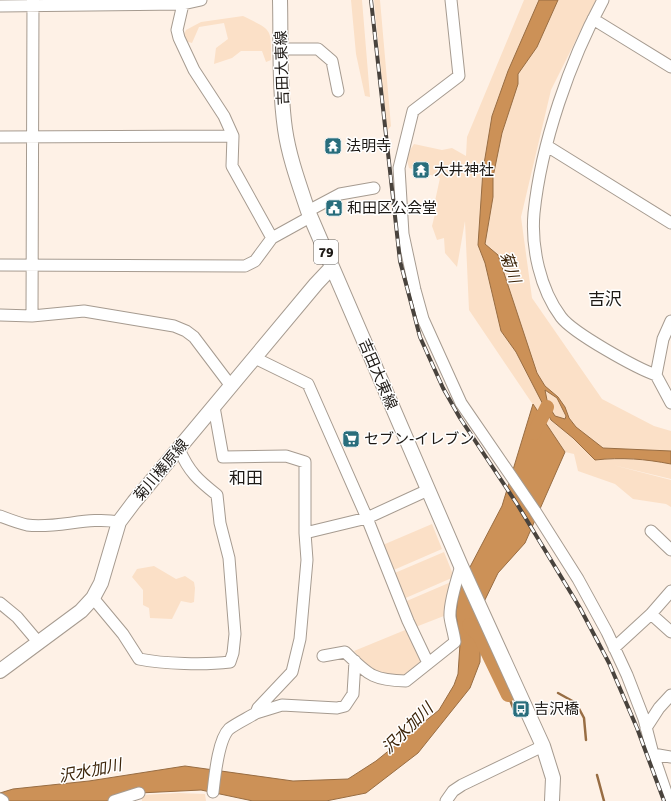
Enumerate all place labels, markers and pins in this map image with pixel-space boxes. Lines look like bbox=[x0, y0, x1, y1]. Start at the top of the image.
temple icon: 法明寺 bbox=[323, 136, 343, 156]
place label: 法明寺 bbox=[346, 137, 391, 155]
temple icon: 大井神社 bbox=[411, 160, 431, 180]
place label: 大井神社 bbox=[434, 161, 494, 179]
public building icon: 和田区公会堂 bbox=[324, 198, 344, 218]
place label: 和田区公会堂 bbox=[347, 199, 437, 217]
supermarket icon: セブン-イレブン bbox=[341, 429, 361, 449]
place label: セブン-イレブン bbox=[364, 430, 474, 448]
bus stop icon: 吉沢橋 bbox=[511, 699, 531, 719]
place label: 吉沢橋 bbox=[534, 700, 579, 718]

